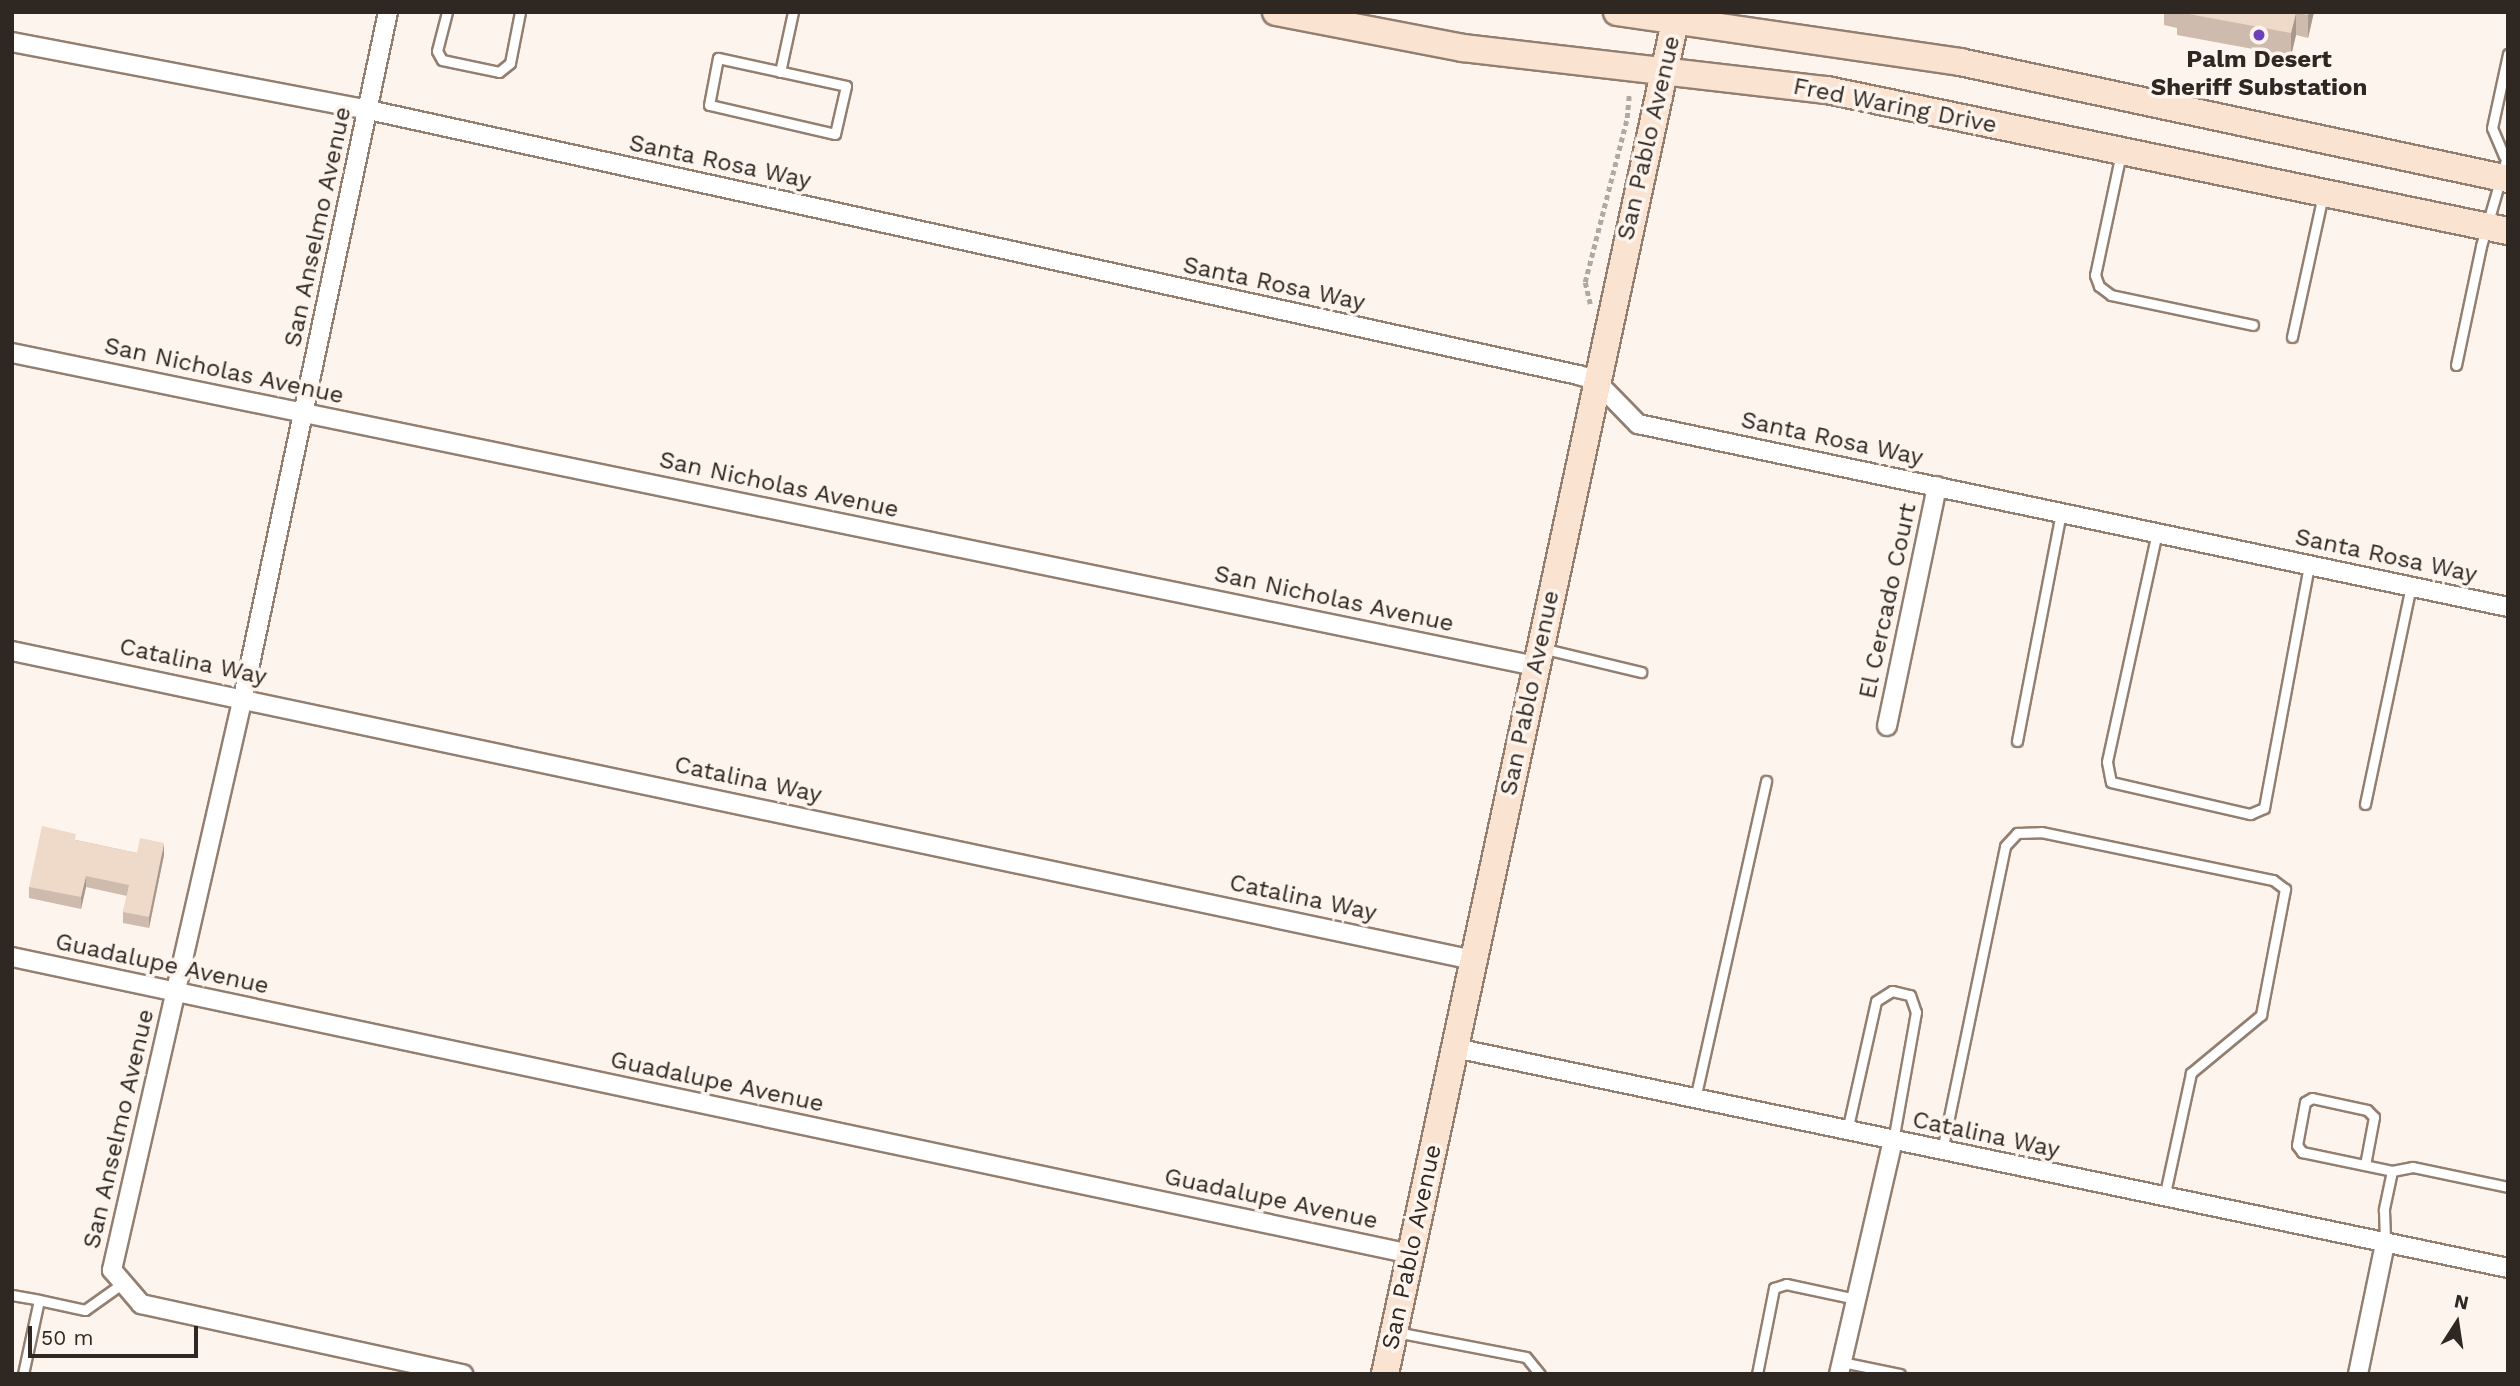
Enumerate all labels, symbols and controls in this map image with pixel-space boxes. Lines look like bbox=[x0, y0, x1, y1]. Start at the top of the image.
marker: Palm Desert Sheriff Substation bbox=[2251, 27, 2267, 43]
street label: San Pablo Avenue bbox=[1611, 33, 1687, 243]
place label: Palm Desert Sheriff Substation bbox=[2151, 46, 2367, 102]
street label: Fred Waring Drive bbox=[1790, 72, 2000, 140]
street label: San Anselmo Avenue bbox=[278, 103, 358, 351]
street label: Santa Rosa Way bbox=[626, 128, 814, 196]
street label: Santa Rosa Way bbox=[1180, 250, 1368, 318]
street label: San Nicholas Avenue bbox=[101, 331, 347, 411]
street label: Santa Rosa Way bbox=[1738, 405, 1926, 473]
street label: San Nicholas Avenue bbox=[656, 445, 902, 525]
street label: El Cercado Court bbox=[1853, 500, 1923, 702]
street label: Santa Rosa Way bbox=[2292, 522, 2480, 590]
street label: San Nicholas Avenue bbox=[1211, 559, 1457, 639]
street label: San Pablo Avenue bbox=[1494, 587, 1566, 799]
street label: Catalina Way bbox=[116, 632, 270, 692]
street label: Catalina Way bbox=[671, 750, 825, 810]
street label: Catalina Way bbox=[1226, 868, 1380, 928]
street label: Guadalupe Avenue bbox=[52, 927, 272, 1001]
street label: San Anselmo Avenue bbox=[77, 1006, 161, 1252]
street label: Guadalupe Avenue bbox=[607, 1045, 827, 1119]
street label: Catalina Way bbox=[1909, 1105, 2063, 1165]
street label: San Pablo Avenue bbox=[1376, 1141, 1448, 1353]
street label: Guadalupe Avenue bbox=[1161, 1162, 1381, 1236]
north arrow bbox=[2422, 1288, 2492, 1358]
text: N bbox=[2452, 1289, 2471, 1315]
scale bar bbox=[32, 1312, 201, 1356]
text: 50 m bbox=[41, 1325, 93, 1350]

